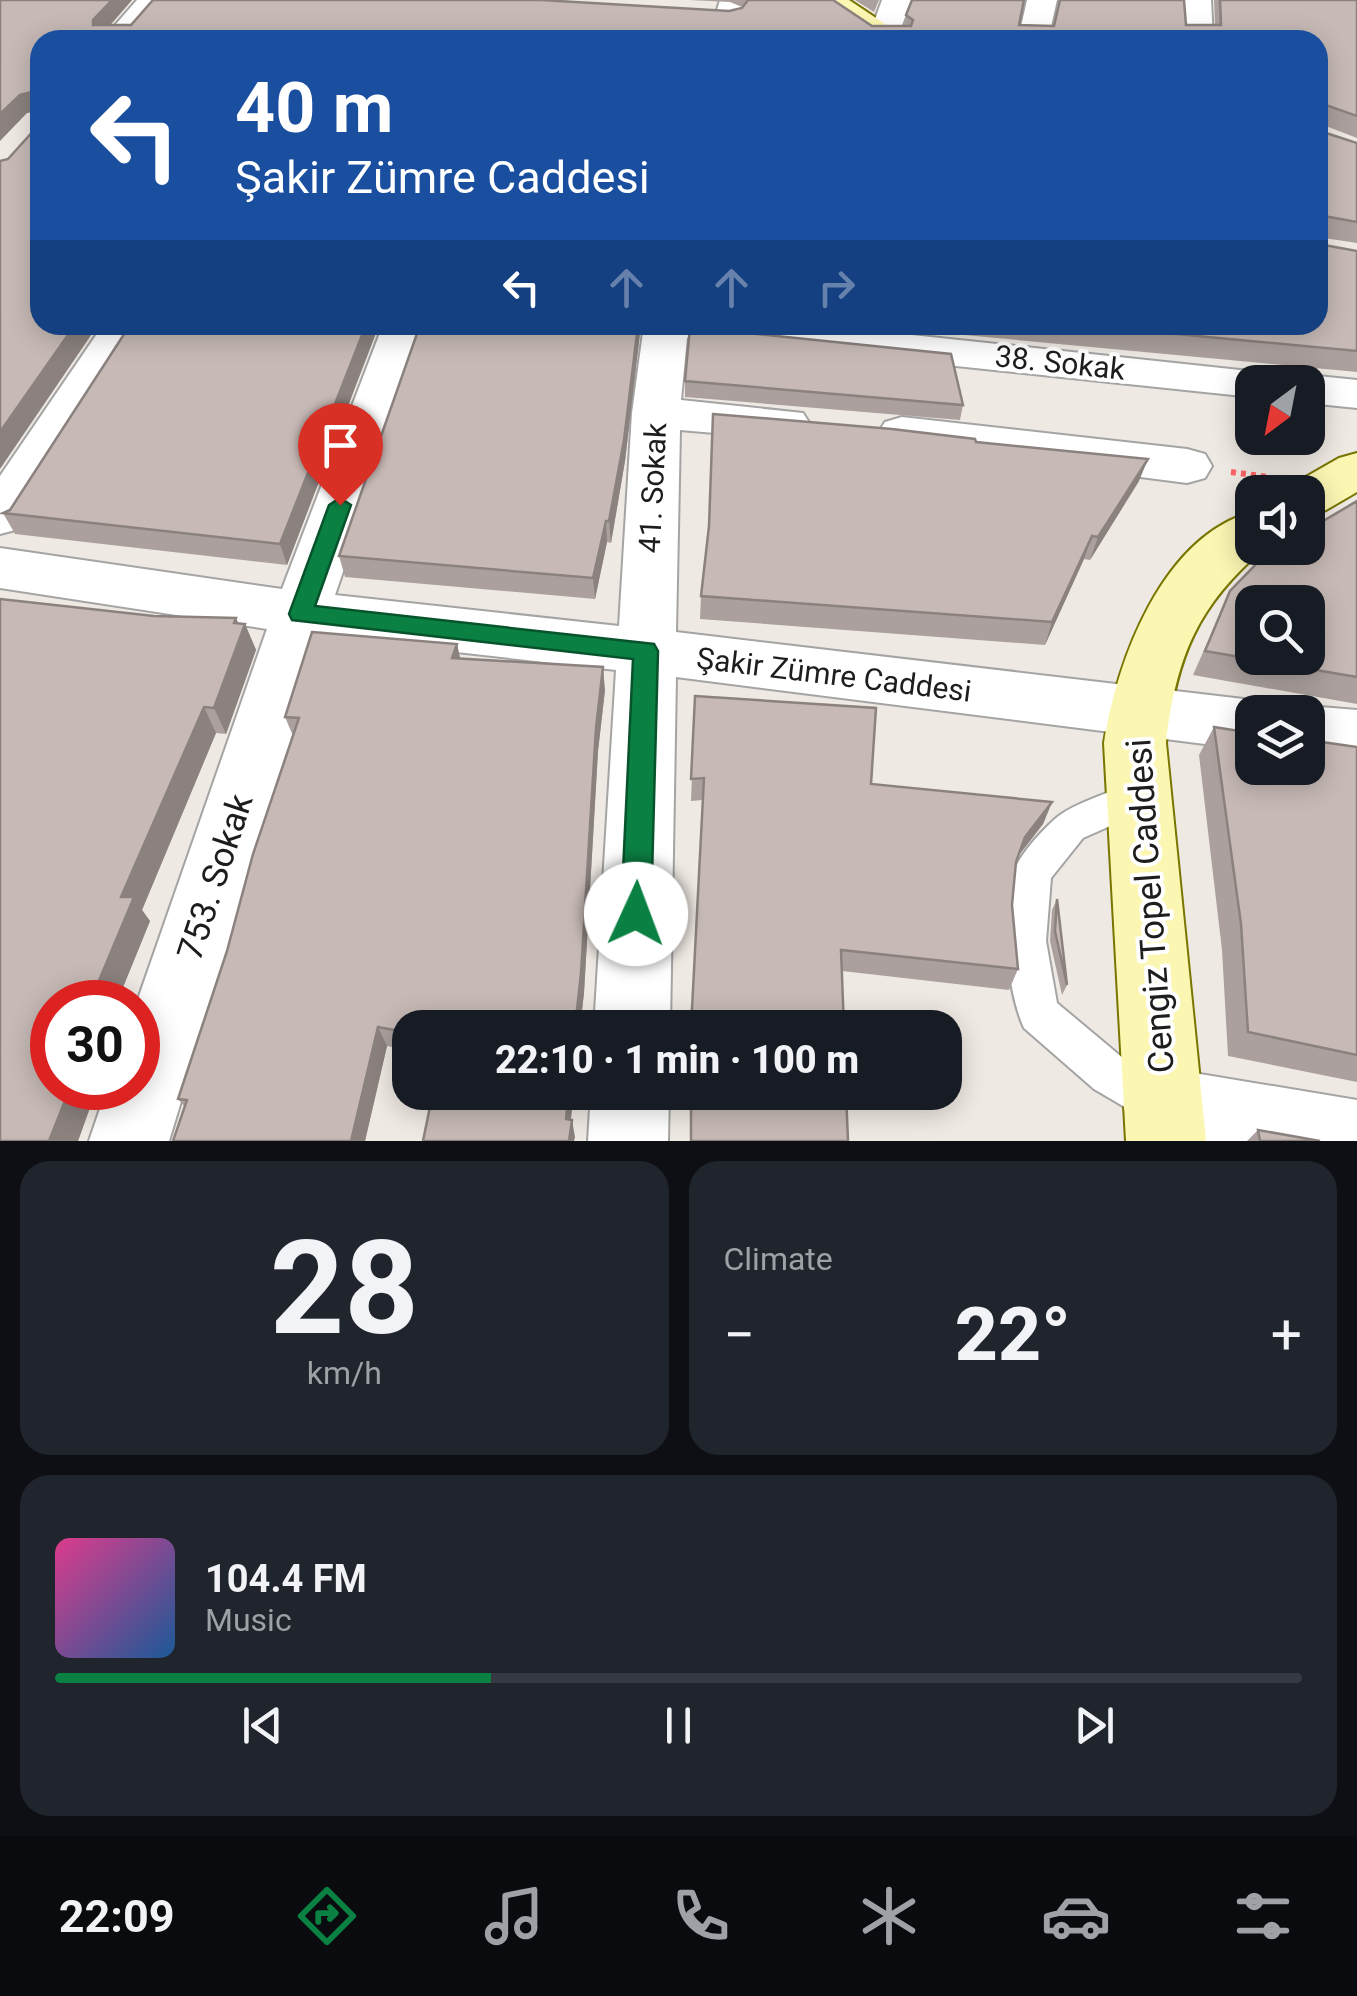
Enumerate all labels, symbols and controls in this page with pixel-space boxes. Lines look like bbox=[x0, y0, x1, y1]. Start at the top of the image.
text: 40 m bbox=[235, 67, 393, 149]
icon: left bbox=[70, 70, 200, 200]
text: Şakir Zümre Caddesi bbox=[235, 151, 650, 204]
icon: left bbox=[494, 260, 549, 315]
icon: ahead bbox=[599, 260, 654, 315]
icon: ahead bbox=[704, 260, 759, 315]
icon: right bbox=[809, 260, 864, 315]
street label: 38. Sokak bbox=[993, 338, 1128, 387]
north arrow bbox=[1235, 365, 1325, 455]
map controls bbox=[1235, 365, 1325, 785]
pin bbox=[298, 403, 383, 506]
icon: arrive bbox=[313, 418, 368, 473]
street label: 41. Sokak bbox=[632, 421, 673, 554]
button: sound bbox=[1235, 475, 1325, 565]
button: search bbox=[1235, 585, 1325, 675]
street label: Şakir Zümre Caddesi bbox=[695, 640, 973, 709]
button: layers bbox=[1235, 695, 1325, 785]
street label: Cengiz Topel Caddesi bbox=[1118, 737, 1183, 1075]
street label: 753. Sokak bbox=[169, 789, 262, 965]
position arrow bbox=[584, 862, 688, 966]
speed limit sign: 30 bbox=[30, 980, 160, 1110]
text: 22:10 · 1 min · 100 m bbox=[495, 1038, 859, 1082]
text: 28 bbox=[270, 1212, 419, 1365]
text: Climate bbox=[724, 1240, 833, 1278]
text: 22° bbox=[955, 1290, 1071, 1378]
text: − bbox=[724, 1303, 755, 1367]
text: + bbox=[1271, 1303, 1302, 1367]
text: km/h bbox=[307, 1354, 382, 1392]
text: 104.4 FM bbox=[205, 1557, 367, 1601]
text: Music bbox=[205, 1601, 292, 1639]
icon: previous bbox=[235, 1698, 290, 1753]
icon: pause bbox=[651, 1698, 706, 1753]
icon: next bbox=[1067, 1698, 1122, 1753]
icon: directions bbox=[292, 1881, 362, 1951]
icon: music bbox=[479, 1881, 549, 1951]
icon: phone bbox=[666, 1881, 736, 1951]
icon: climate bbox=[854, 1881, 924, 1951]
icon: car bbox=[1041, 1881, 1111, 1951]
icon: filters bbox=[1228, 1881, 1298, 1951]
text: 22:09 bbox=[59, 1890, 175, 1943]

